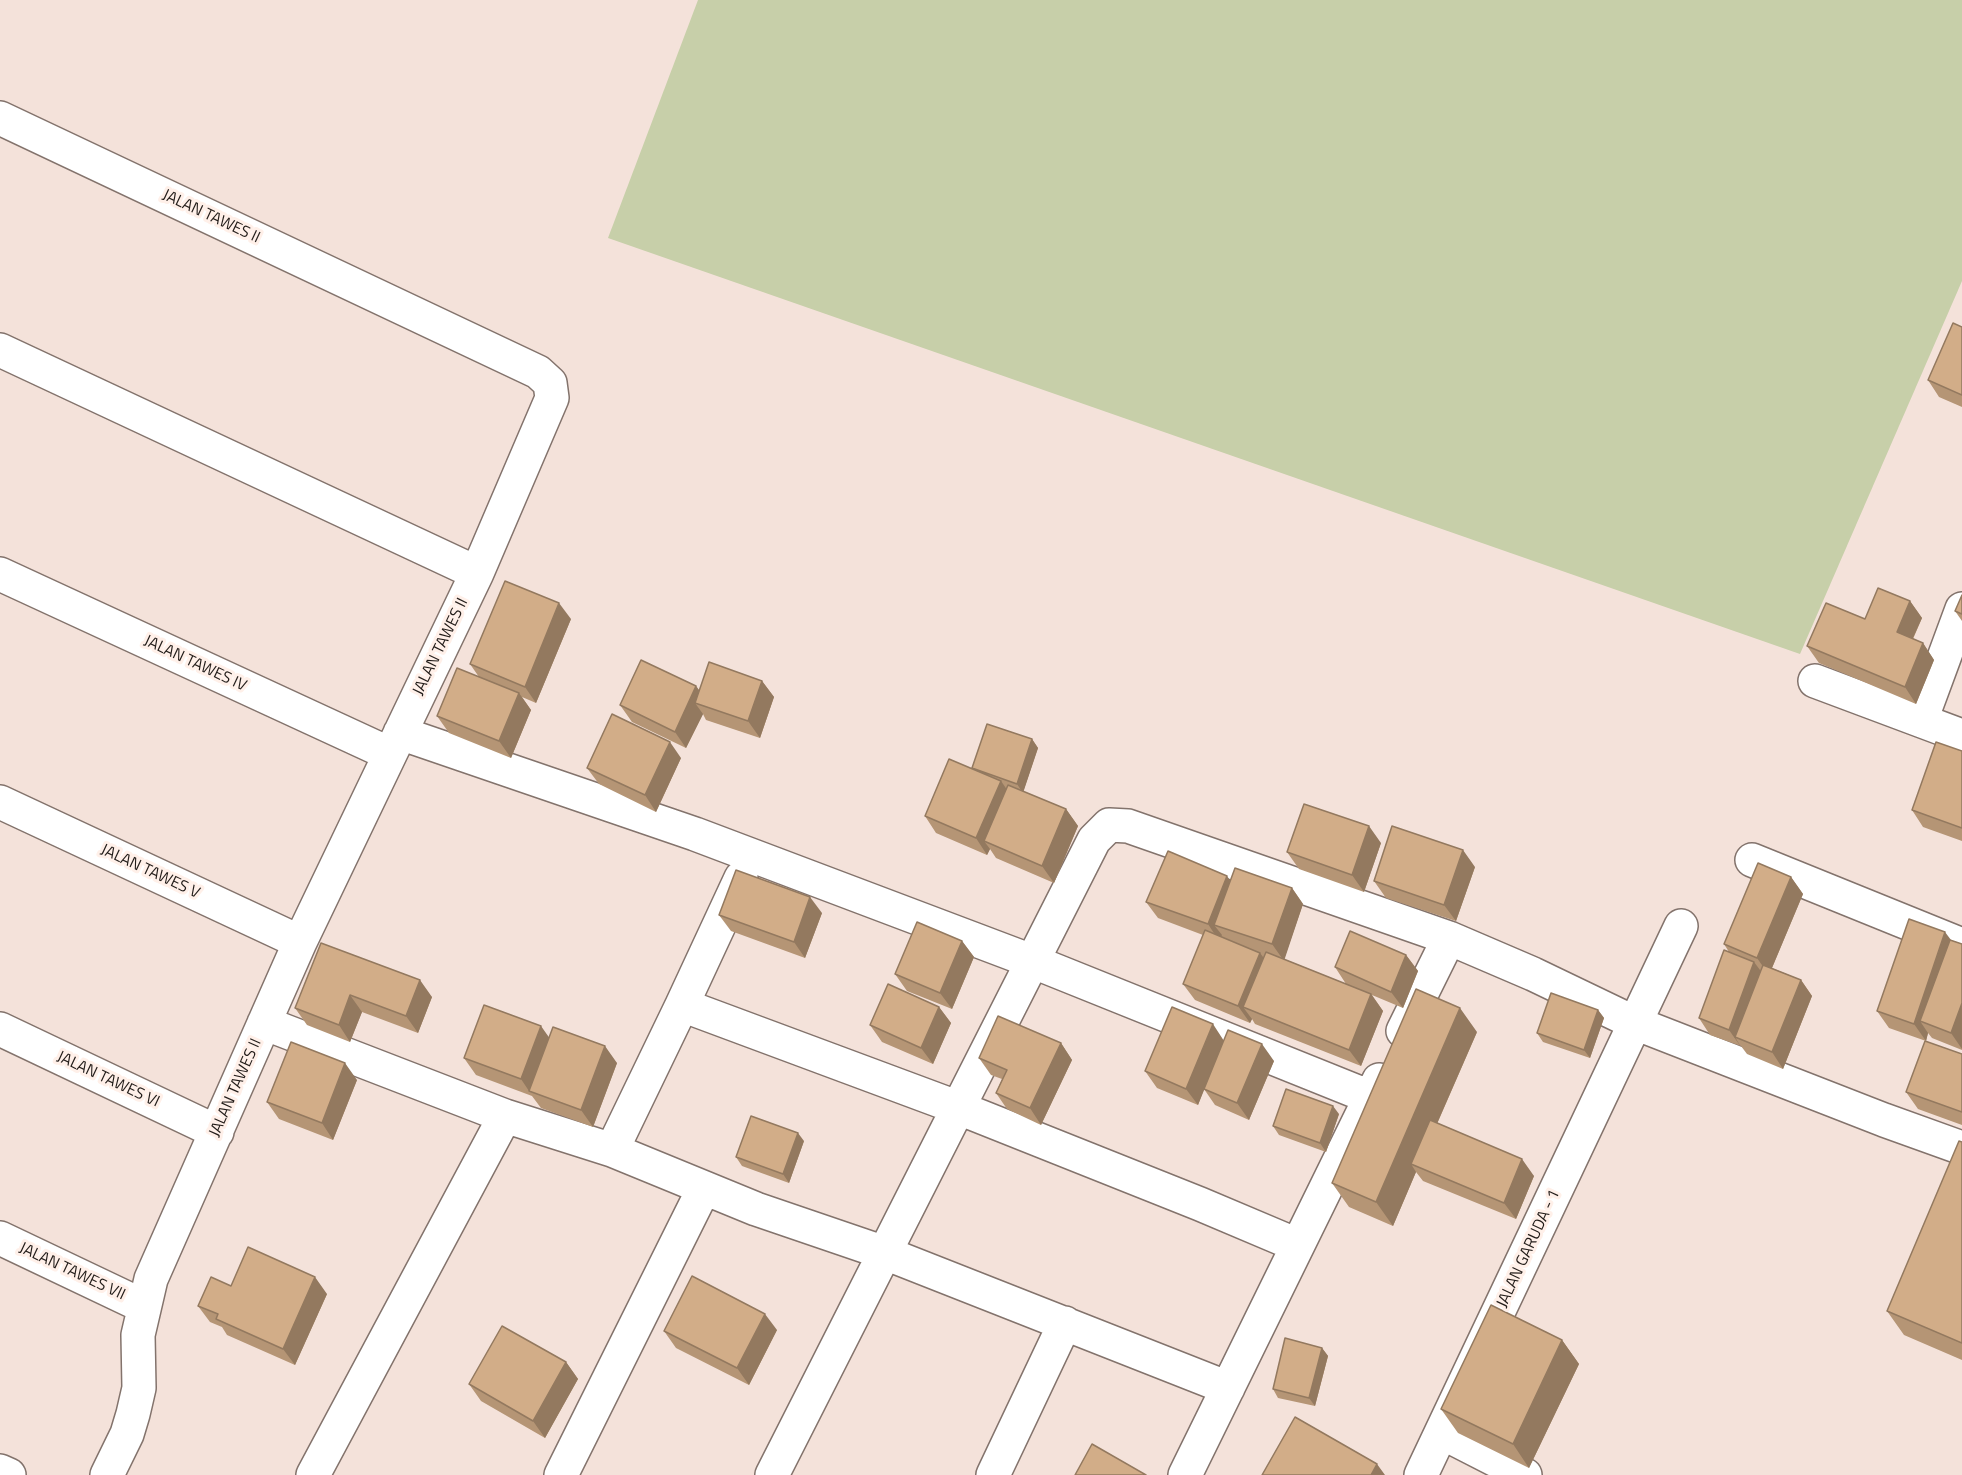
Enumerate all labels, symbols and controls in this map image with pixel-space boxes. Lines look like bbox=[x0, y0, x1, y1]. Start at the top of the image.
street label: JALAN TAWES II bbox=[159, 186, 263, 248]
street label: JALAN TAWES II bbox=[409, 595, 473, 699]
street label: JALAN TAWES IV bbox=[141, 632, 249, 696]
street label: JALAN TAWES V bbox=[97, 841, 203, 903]
street label: JALAN TAWES II bbox=[206, 1036, 266, 1140]
street label: JALAN TAWES VI bbox=[54, 1048, 162, 1112]
street label: JALAN GARUDA - 1 bbox=[1493, 1187, 1565, 1311]
street label: JALAN TAWES VII bbox=[16, 1239, 128, 1305]

